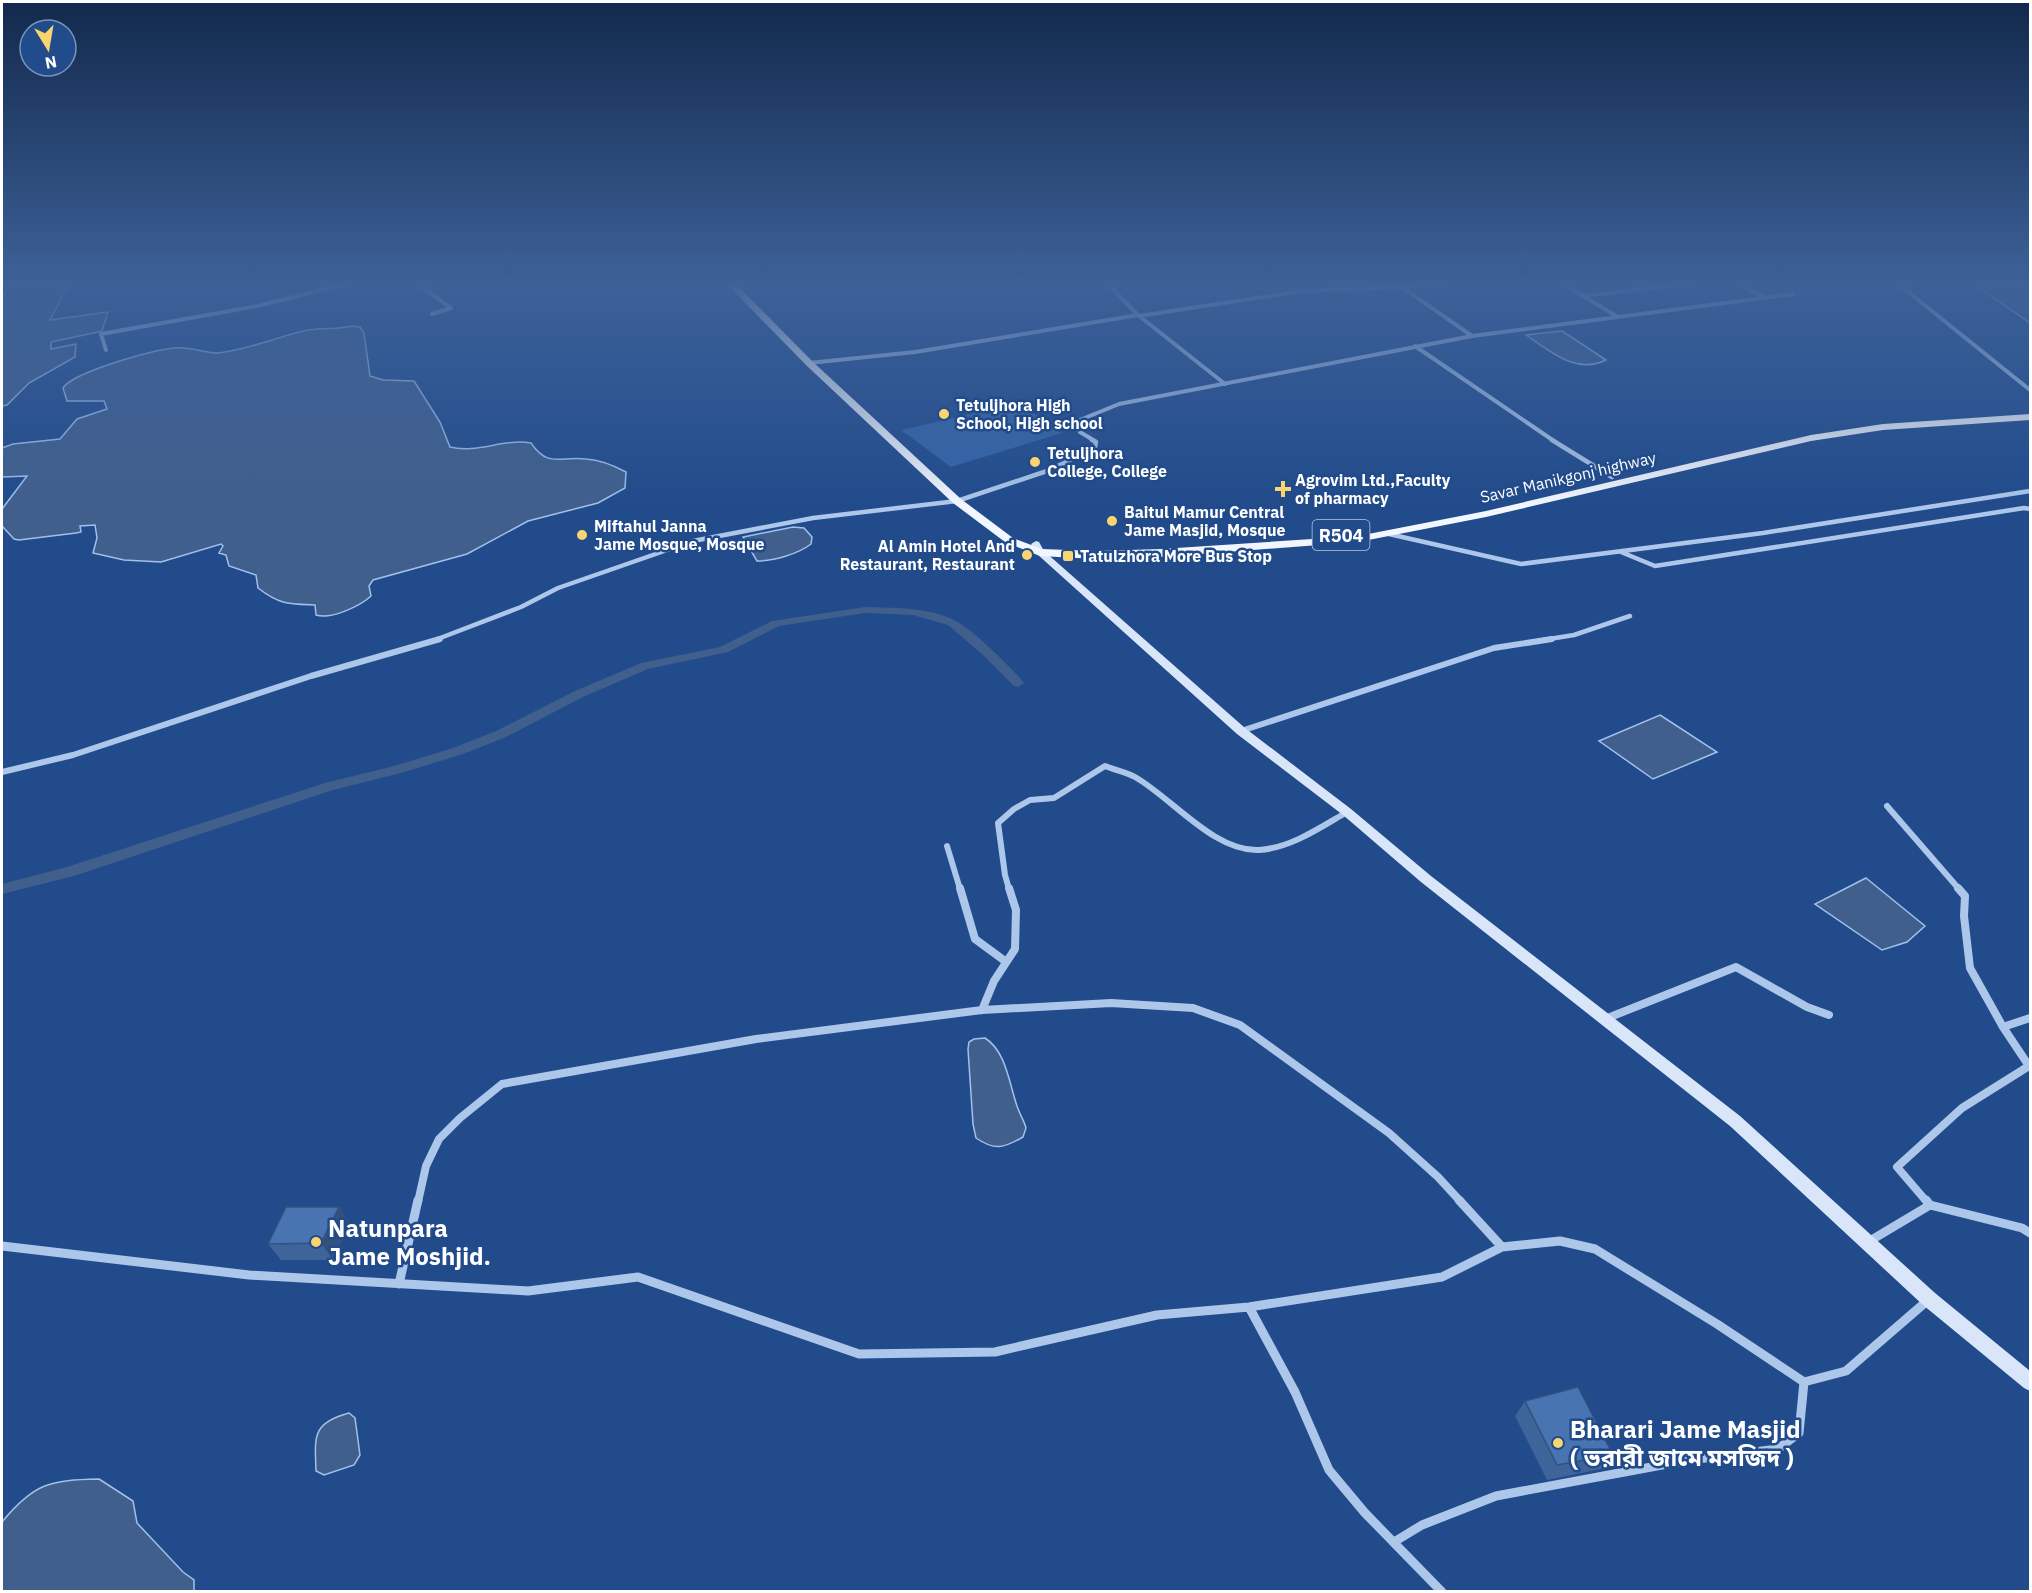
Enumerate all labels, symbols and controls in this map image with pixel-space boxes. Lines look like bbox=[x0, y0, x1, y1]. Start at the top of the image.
north arrow bbox=[18, 18, 78, 78]
text: N bbox=[43, 52, 58, 74]
place label: Tetuljhora High School, High school bbox=[956, 395, 1103, 433]
marker: Tetuljhora High School, High school bbox=[937, 407, 951, 421]
place label: Tetuljhora College, College bbox=[1047, 443, 1167, 481]
street label: Savar Manikgonj highway bbox=[1478, 447, 1658, 507]
marker: Tetuljhora College, College bbox=[1028, 455, 1042, 469]
place label: Agrovim Ltd.,Faculty of pharmacy bbox=[1295, 470, 1451, 508]
marker: Agrovim Ltd.,Faculty of pharmacy bbox=[1276, 482, 1290, 496]
place label: Baitul Mamur Central Jame Masjid, Mosque bbox=[1124, 502, 1285, 540]
marker: Baitul Mamur Central Jame Masjid, Mosque bbox=[1105, 514, 1119, 528]
place label: Miftahul Janna Jame Mosque, Mosque bbox=[594, 516, 765, 554]
road number: R504 bbox=[1312, 520, 1370, 550]
marker: Miftahul Janna Jame Mosque, Mosque bbox=[575, 528, 589, 542]
place label: Al Amin Hotel And Restaurant, Restaurant bbox=[840, 536, 1015, 574]
place label: Tatulzhora More Bus Stop bbox=[1080, 546, 1272, 566]
marker: Al Amin Hotel And Restaurant, Restaurant bbox=[1020, 548, 1034, 562]
marker: Tatulzhora More Bus Stop bbox=[1061, 549, 1075, 563]
place label: Natunpara Jame Moshjid. bbox=[328, 1212, 491, 1272]
marker: Natunpara Jame Moshjid. bbox=[309, 1235, 323, 1249]
place label: Bharari Jame Masjid ( ভরারী জামে মসজিদ ) bbox=[1570, 1413, 1801, 1473]
marker: Bharari Jame Masjid ( ভরারী জামে মসজিদ ) bbox=[1551, 1436, 1565, 1450]

